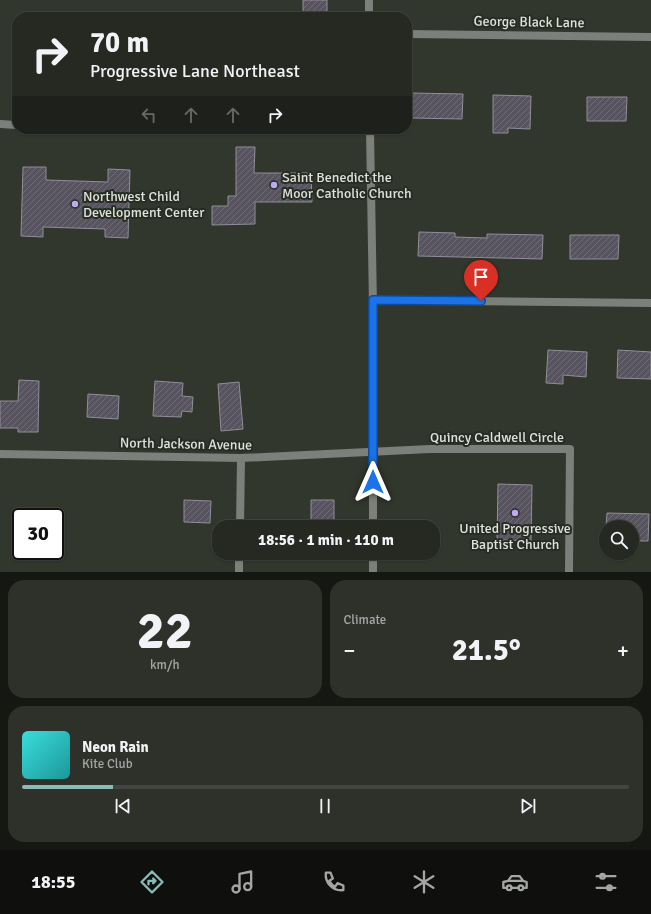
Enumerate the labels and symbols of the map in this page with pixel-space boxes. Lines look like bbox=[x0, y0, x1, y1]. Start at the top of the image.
street label: George Black Lane bbox=[473, 13, 585, 31]
place label: Saint Benedict the Moor Catholic Church bbox=[282, 169, 412, 202]
marker: Saint Benedict the Moor Catholic Church bbox=[269, 180, 279, 190]
place label: Northwest Child Development Center bbox=[83, 188, 205, 221]
marker: Northwest Child Development Center bbox=[70, 199, 80, 209]
pin bbox=[464, 260, 498, 301]
street label: Quincy Caldwell Circle bbox=[430, 429, 564, 446]
street label: North Jackson Avenue bbox=[120, 434, 252, 454]
position arrow bbox=[352, 461, 394, 503]
speed limit sign: 30 bbox=[12, 508, 64, 560]
marker: United Progressive Baptist Church bbox=[510, 508, 520, 518]
place label: United Progressive Baptist Church bbox=[459, 520, 571, 553]

